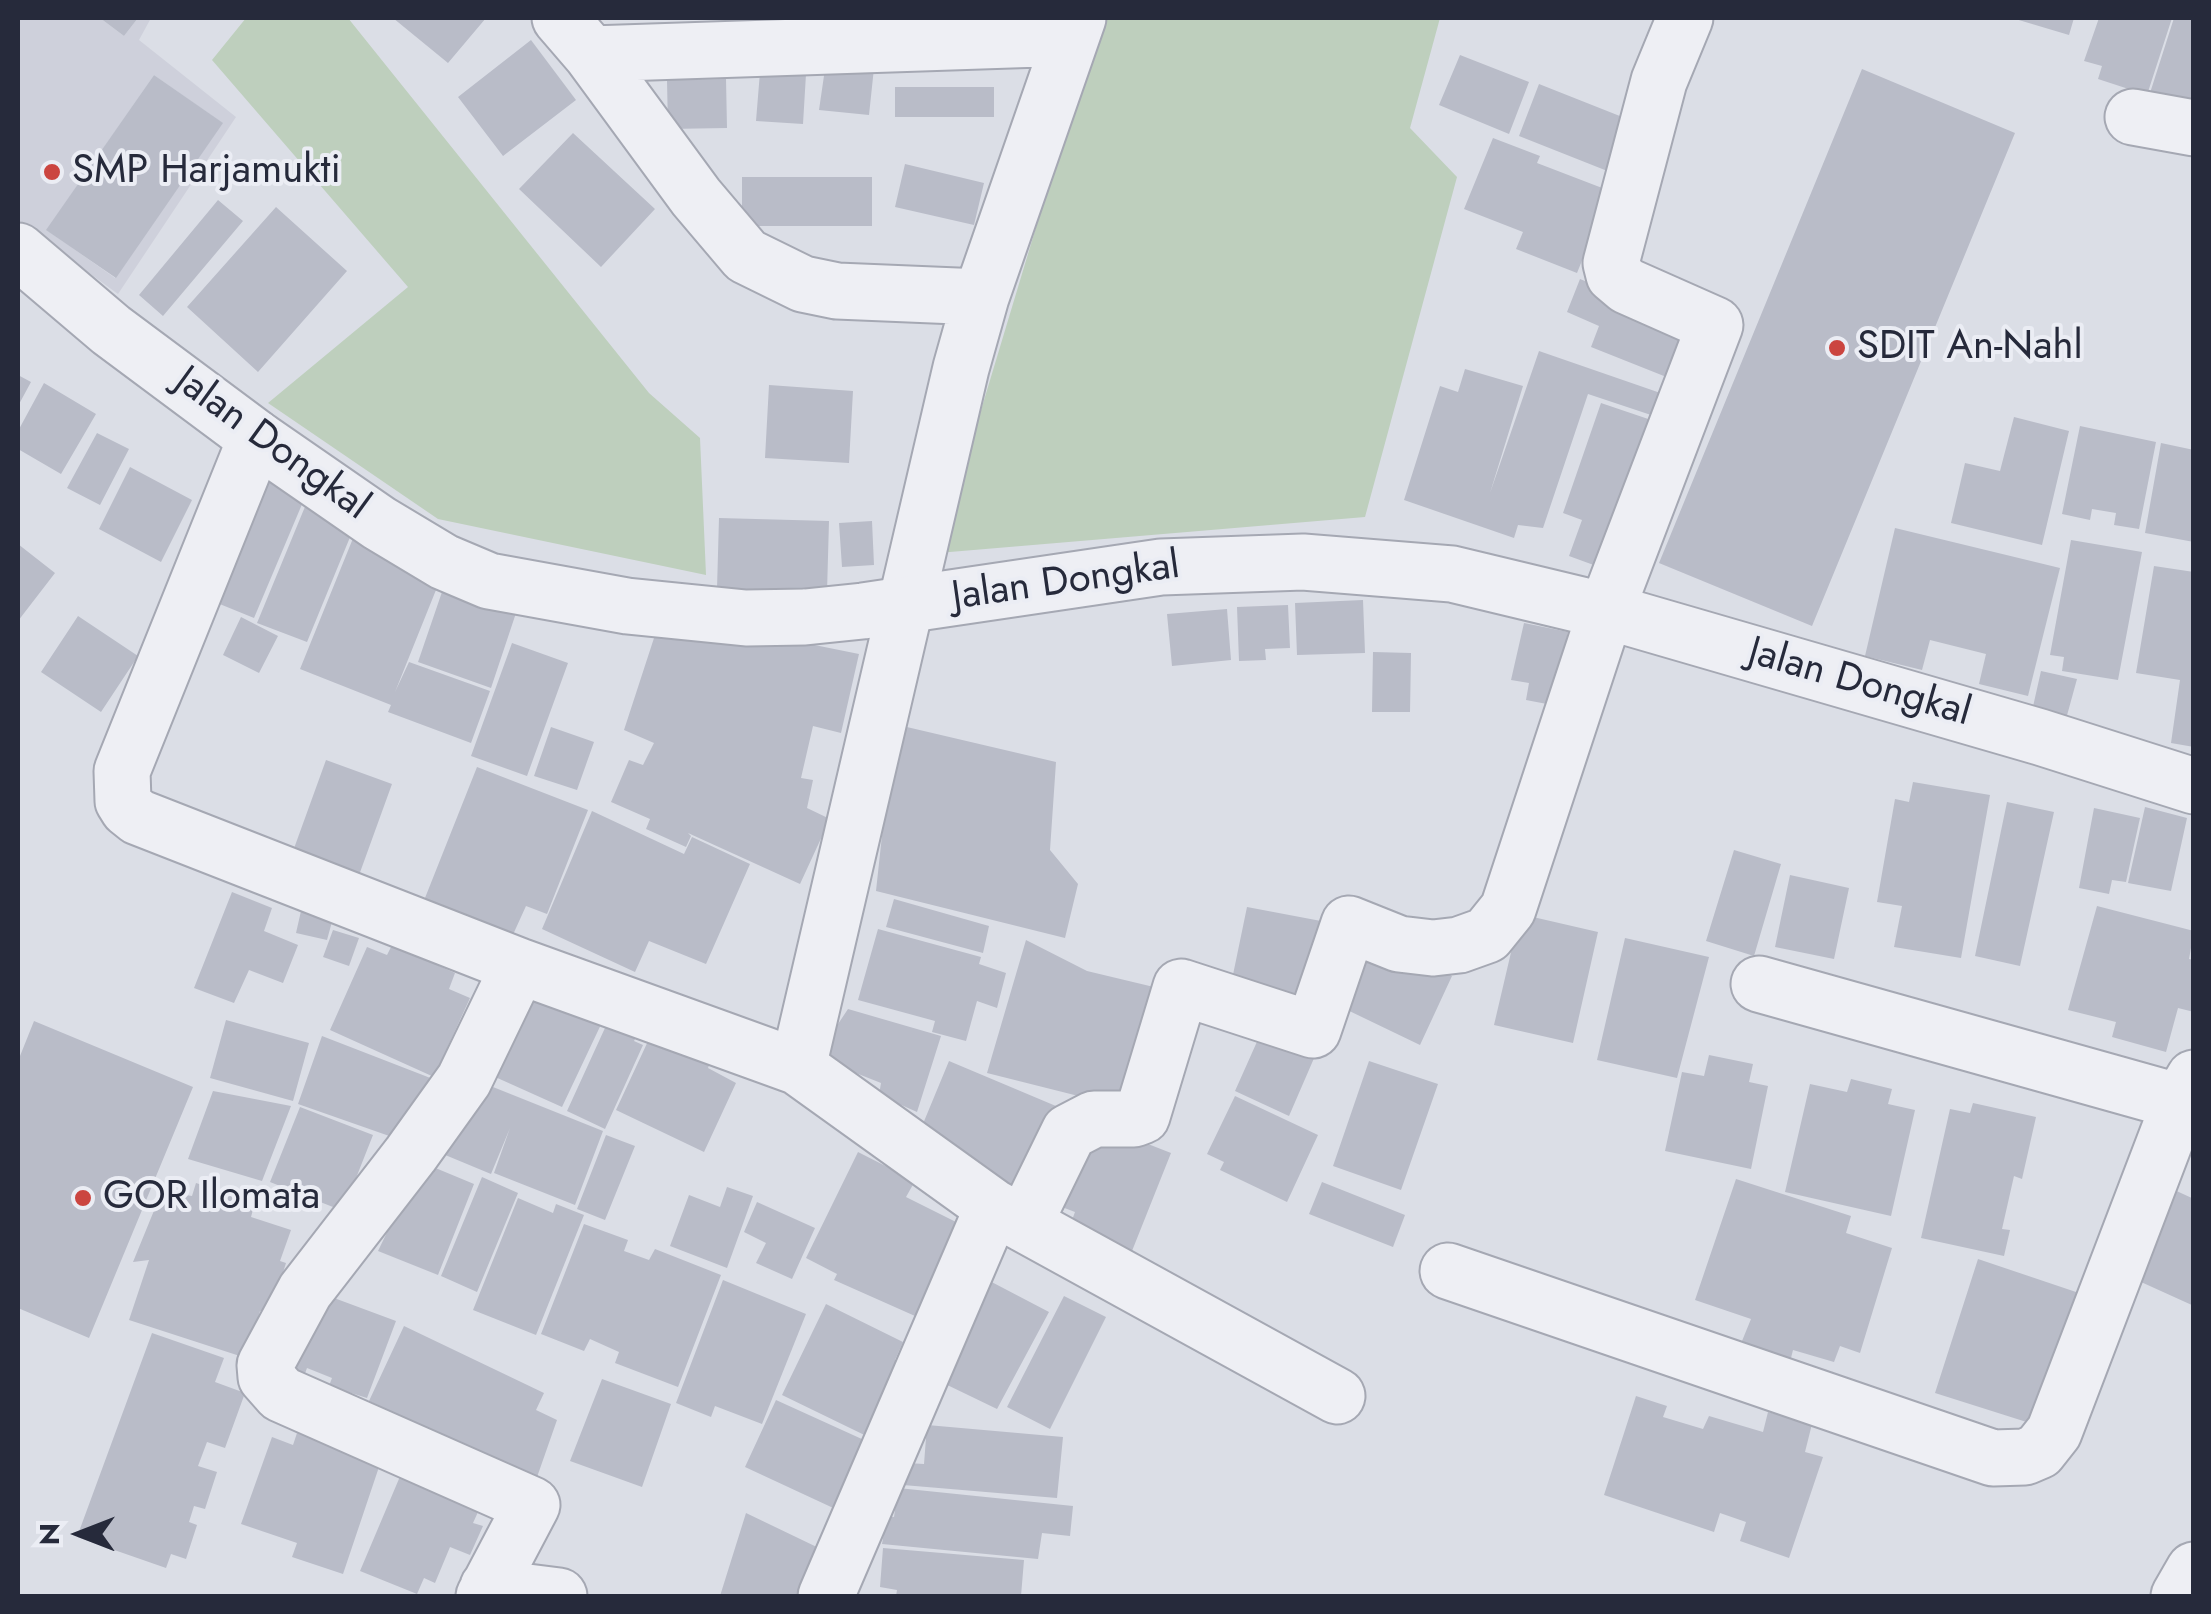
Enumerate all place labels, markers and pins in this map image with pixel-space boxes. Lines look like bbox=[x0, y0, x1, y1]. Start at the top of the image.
place label: SMP Harjamukti bbox=[72, 148, 341, 196]
marker: SMP Harjamukti bbox=[41, 161, 63, 183]
place label: SDIT An-Nahl bbox=[1857, 324, 2083, 372]
marker: SDIT An-Nahl bbox=[1826, 337, 1848, 359]
place label: GOR Ilomata bbox=[103, 1174, 320, 1222]
marker: GOR Ilomata bbox=[72, 1187, 94, 1209]

